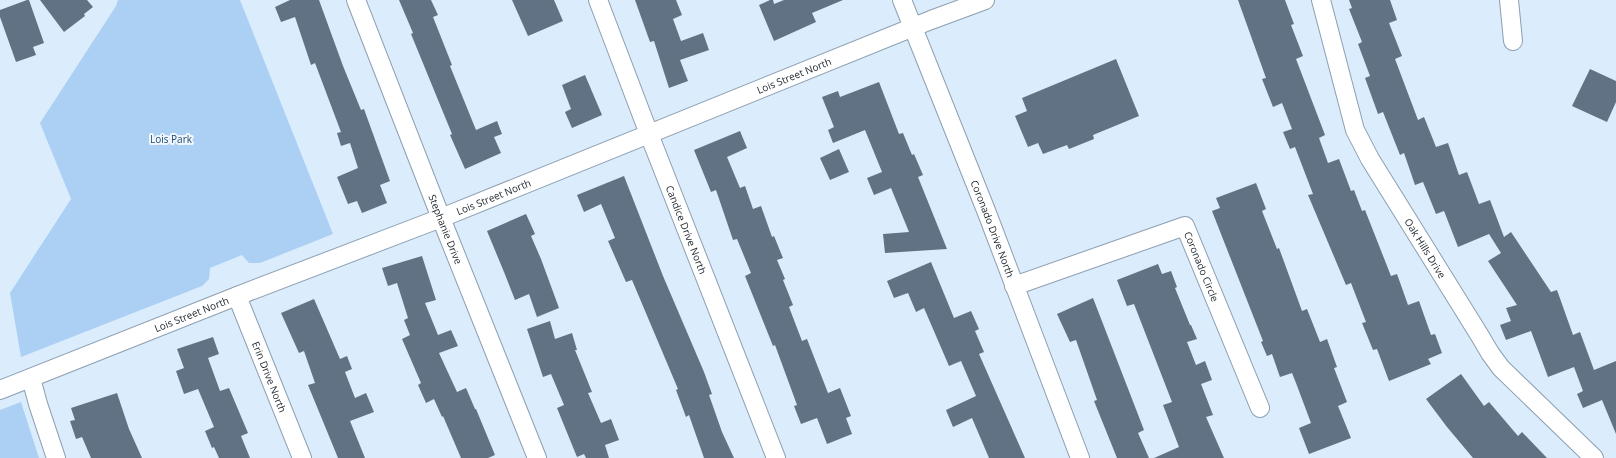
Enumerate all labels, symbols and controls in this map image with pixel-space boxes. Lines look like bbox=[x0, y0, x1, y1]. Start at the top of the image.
street label: Lois Street North bbox=[755, 54, 833, 97]
park label: Lois Park bbox=[150, 132, 193, 146]
street label: Lois Street North bbox=[454, 175, 533, 218]
street label: Coronado Drive North bbox=[968, 178, 1018, 279]
street label: Candice Drive North bbox=[663, 183, 710, 276]
street label: Stephanie Drive bbox=[425, 192, 466, 266]
street label: Oak Hills Drive bbox=[1401, 216, 1450, 281]
street label: Coronado Circle bbox=[1181, 229, 1223, 304]
street label: Lois Street North bbox=[152, 293, 231, 335]
street label: Erin Drive North bbox=[249, 339, 290, 414]

